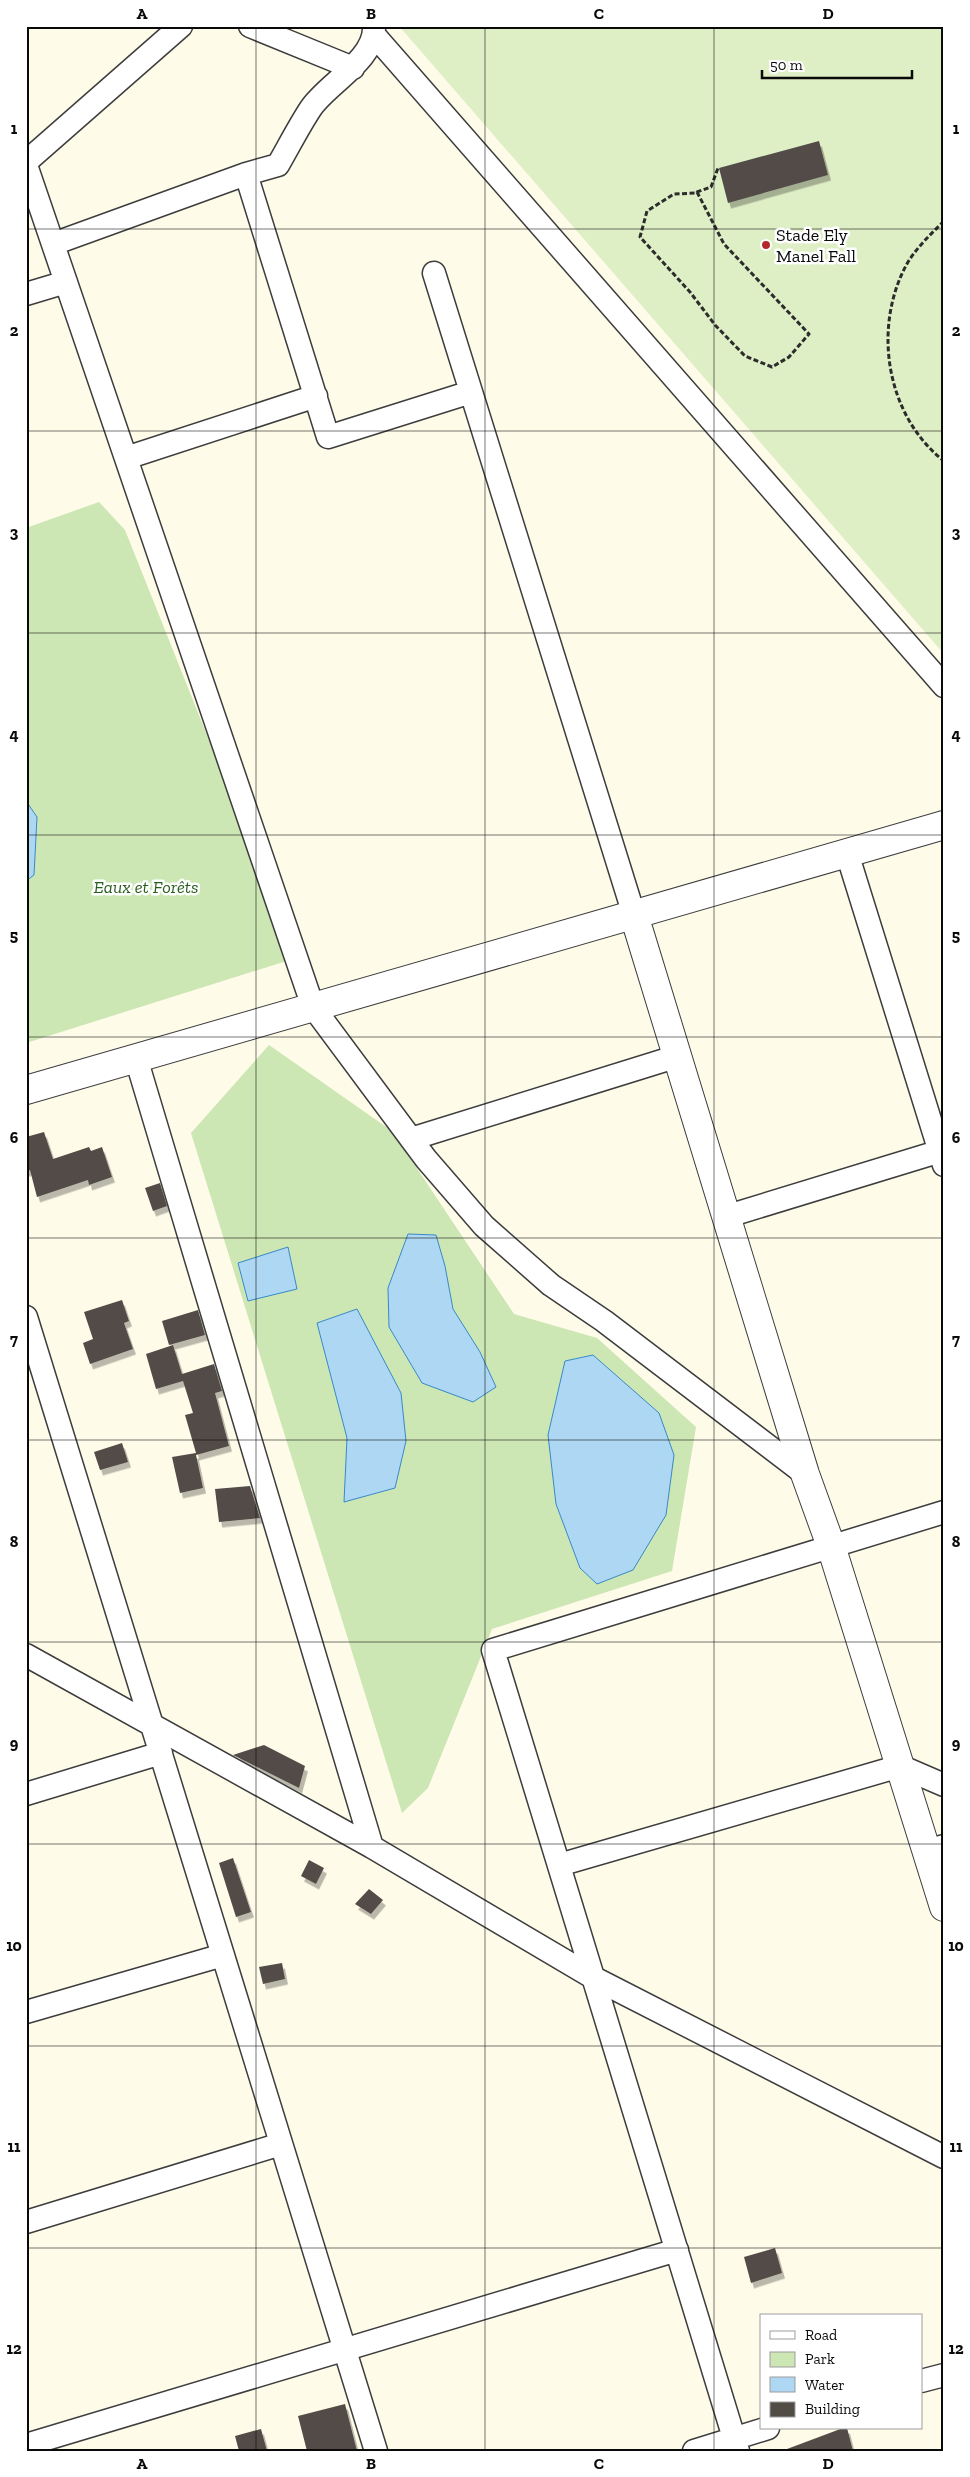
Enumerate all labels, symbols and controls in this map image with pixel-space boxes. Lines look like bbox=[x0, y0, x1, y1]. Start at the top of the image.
text: A bbox=[137, 4, 148, 23]
text: B bbox=[366, 4, 376, 23]
text: C bbox=[594, 4, 604, 23]
text: D bbox=[822, 4, 834, 23]
scale bar bbox=[762, 48, 912, 80]
text: 50 m bbox=[770, 56, 803, 74]
text: 1 bbox=[11, 119, 18, 138]
text: 1 bbox=[953, 119, 960, 138]
place label: Stade Ely Manel Fall bbox=[776, 224, 856, 267]
marker: Stade Ely Manel Fall bbox=[760, 239, 772, 251]
text: 2 bbox=[10, 321, 19, 340]
text: 2 bbox=[952, 321, 961, 340]
text: 3 bbox=[10, 523, 19, 542]
text: 3 bbox=[952, 523, 961, 542]
text: 4 bbox=[9, 725, 19, 744]
text: 4 bbox=[951, 725, 961, 744]
park label: Eaux et Forêts bbox=[94, 876, 198, 898]
text: 5 bbox=[10, 926, 18, 945]
text: 5 bbox=[952, 926, 960, 945]
text: 6 bbox=[10, 1128, 19, 1147]
text: 6 bbox=[952, 1128, 961, 1147]
text: 7 bbox=[10, 1330, 18, 1349]
text: 7 bbox=[952, 1330, 960, 1349]
text: 8 bbox=[10, 1532, 19, 1551]
text: 8 bbox=[952, 1532, 961, 1551]
text: 9 bbox=[10, 1734, 19, 1753]
text: 9 bbox=[952, 1734, 961, 1753]
text: 10 bbox=[6, 1936, 22, 1955]
text: 10 bbox=[948, 1936, 964, 1955]
text: 11 bbox=[8, 2137, 21, 2156]
text: 11 bbox=[950, 2137, 963, 2156]
legend bbox=[760, 2314, 922, 2430]
text: Road bbox=[805, 2326, 838, 2344]
text: 12 bbox=[6, 2339, 22, 2358]
text: 12 bbox=[948, 2339, 964, 2358]
text: Park bbox=[805, 2350, 835, 2368]
text: Water bbox=[805, 2376, 845, 2394]
text: Building bbox=[805, 2400, 860, 2418]
text: A bbox=[137, 2454, 148, 2473]
text: B bbox=[366, 2454, 376, 2473]
text: C bbox=[594, 2454, 604, 2473]
text: D bbox=[822, 2454, 834, 2473]

